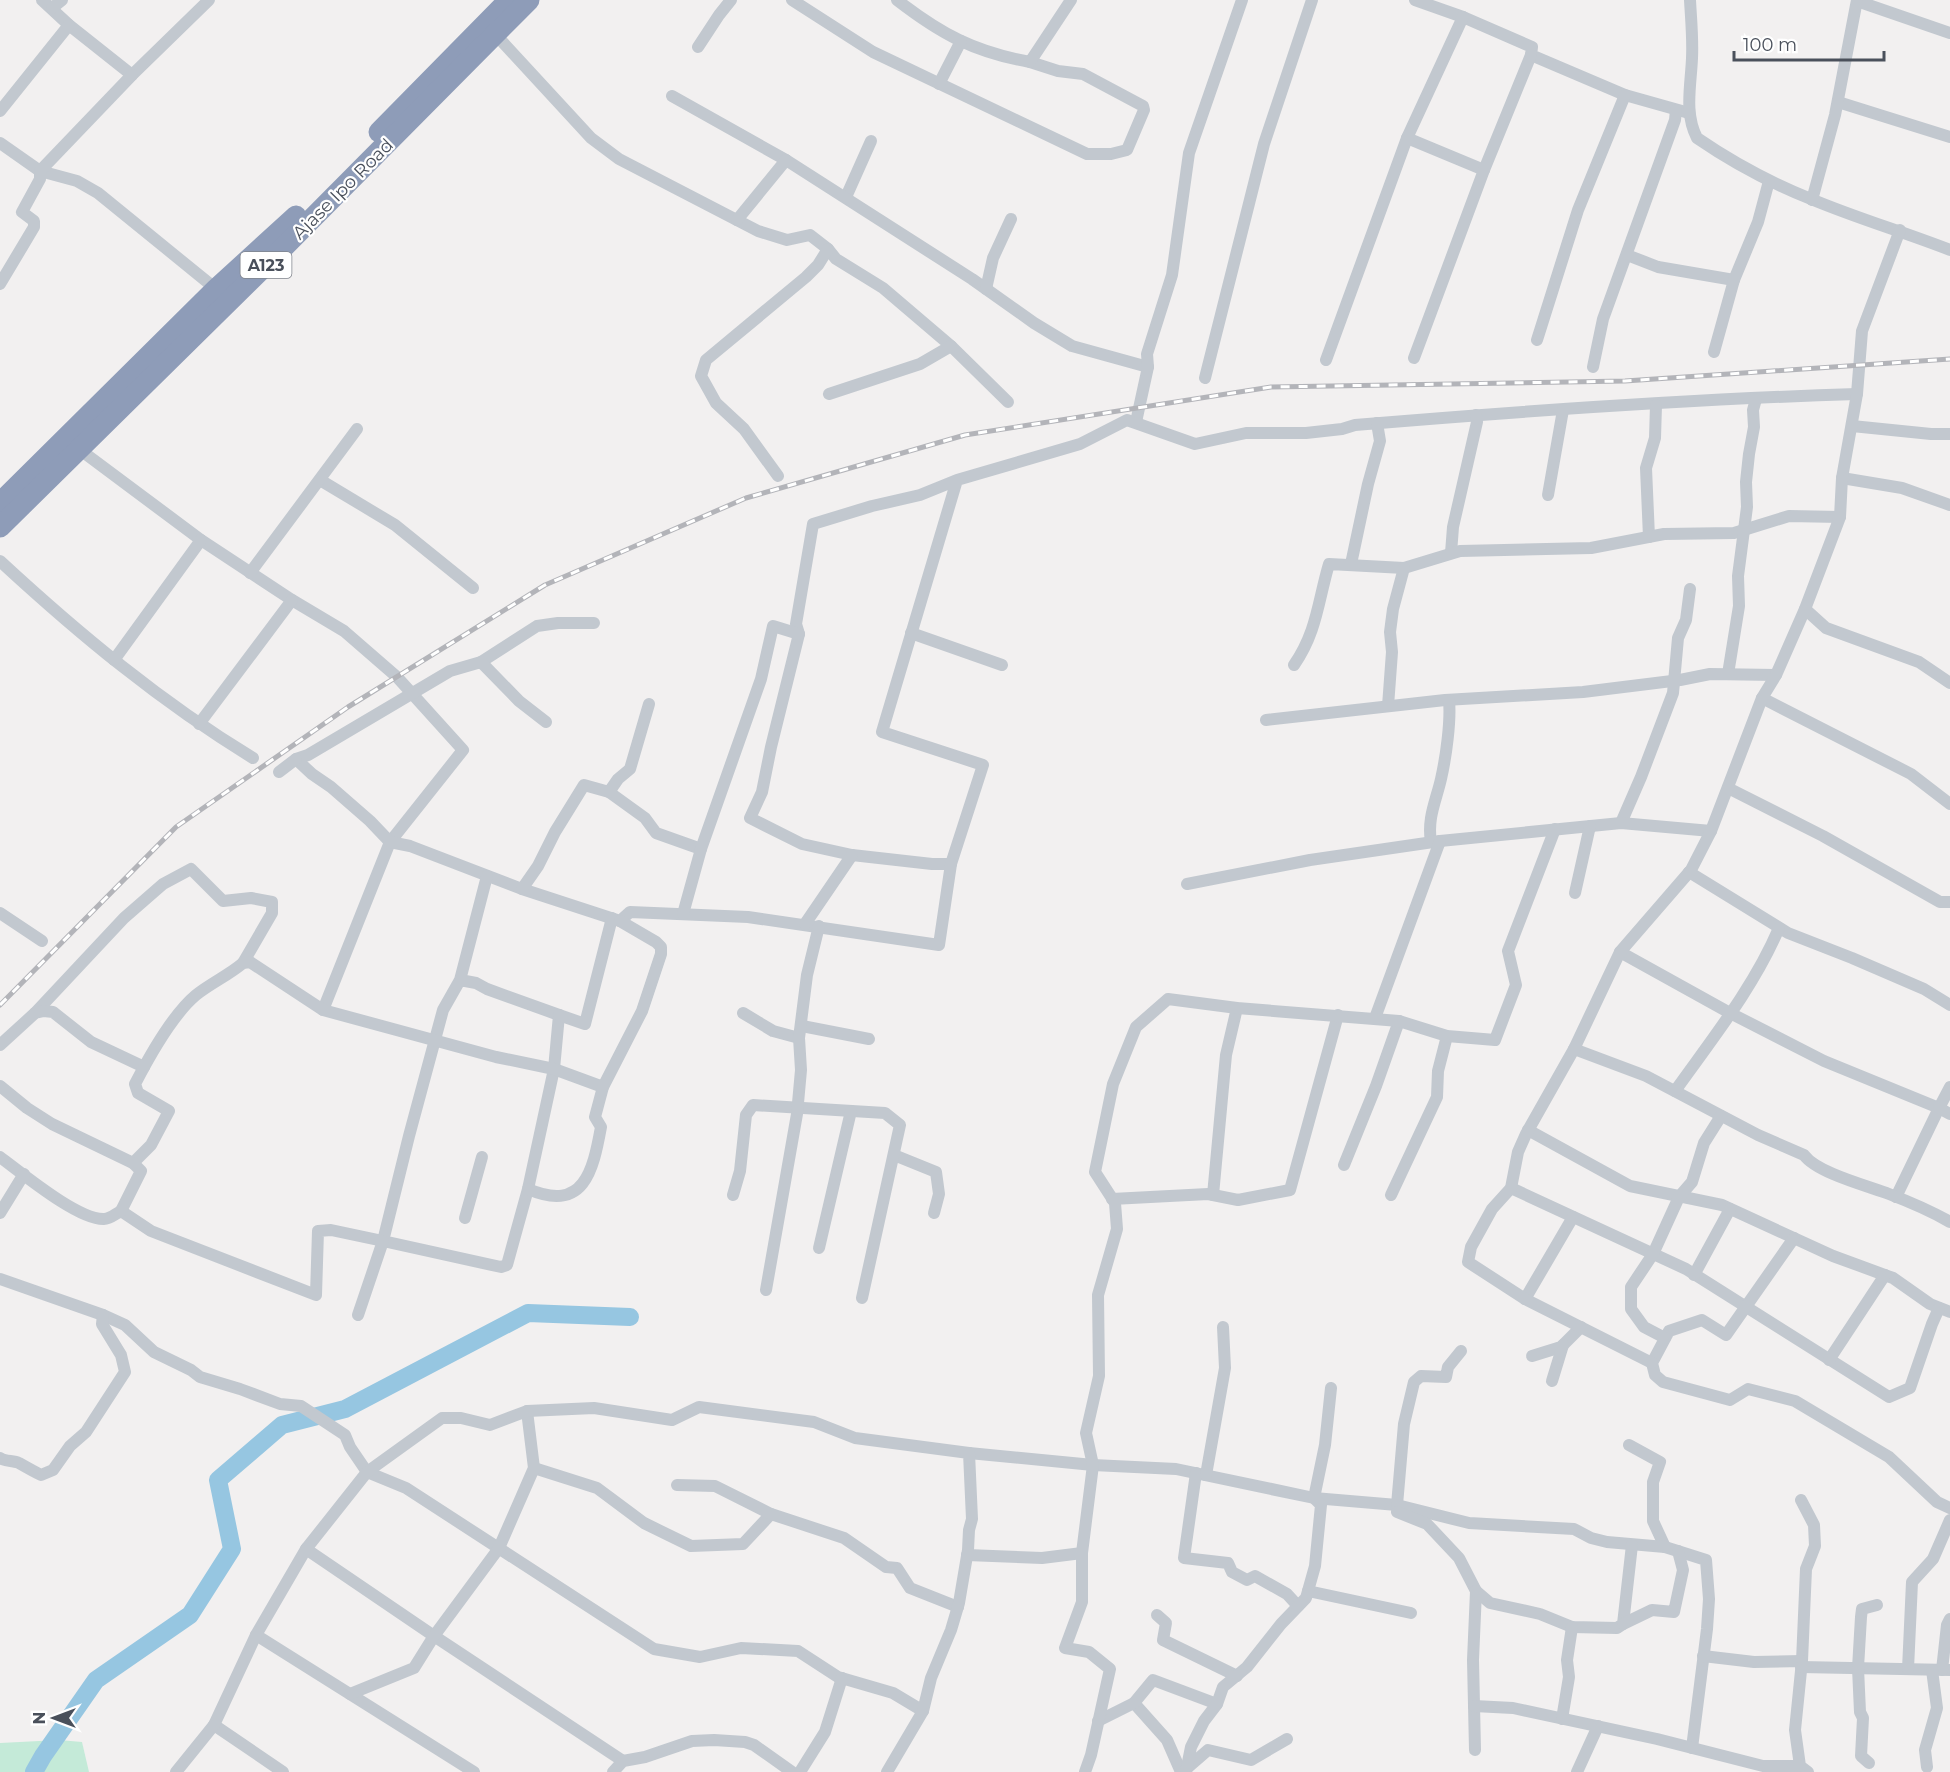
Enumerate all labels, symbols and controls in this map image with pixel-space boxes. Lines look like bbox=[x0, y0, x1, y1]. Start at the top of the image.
scale bar bbox=[1734, 24, 1884, 62]
text: 100 m bbox=[1743, 34, 1797, 56]
street label: Ajase Ipo Road bbox=[288, 134, 398, 244]
road number: A123 bbox=[240, 252, 292, 278]
north arrow bbox=[24, 1688, 84, 1748]
text: N bbox=[30, 1712, 49, 1724]

